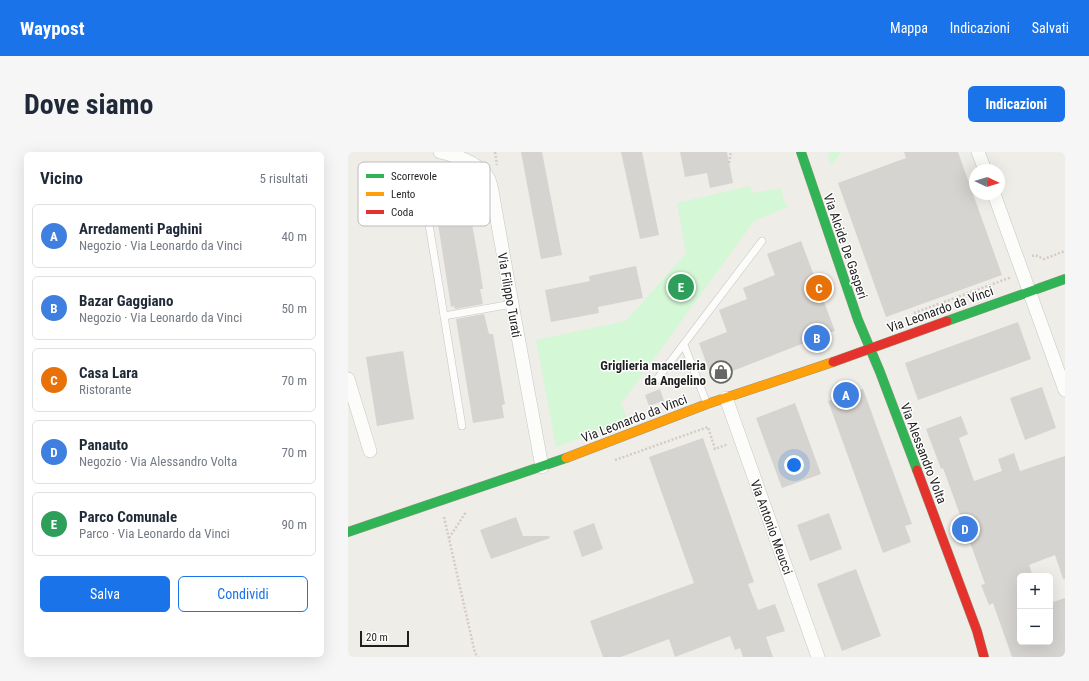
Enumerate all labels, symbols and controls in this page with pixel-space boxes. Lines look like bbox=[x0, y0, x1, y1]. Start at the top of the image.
text: Waypost bbox=[20, 17, 85, 40]
text: Mappa bbox=[890, 20, 928, 36]
text: Indicazioni bbox=[950, 20, 1010, 36]
text: Salvati bbox=[1032, 20, 1069, 36]
button: Indicazioni bbox=[968, 86, 1065, 122]
text: Dove siamo bbox=[24, 88, 153, 121]
legend bbox=[358, 162, 490, 226]
north arrow bbox=[969, 164, 1005, 200]
text: Vicino bbox=[40, 168, 83, 188]
text: Scorrevole bbox=[391, 170, 437, 183]
text: 5 risultati bbox=[260, 171, 308, 186]
text: Lento bbox=[391, 188, 416, 201]
street label: Via Alcide De Gasperi bbox=[820, 192, 871, 301]
text: Coda bbox=[391, 206, 413, 219]
text: Arredamenti Paghini bbox=[79, 220, 202, 238]
text: A bbox=[50, 229, 58, 244]
text: 40 m bbox=[281, 229, 307, 244]
text: Negozio · Via Leonardo da Vinci bbox=[79, 238, 242, 253]
street label: Via Filippo Turati bbox=[495, 251, 524, 339]
pin: E bbox=[668, 272, 694, 302]
pin: C bbox=[806, 273, 832, 303]
street label: Via Leonardo da Vinci bbox=[885, 283, 995, 336]
text: Bazar Gaggiano bbox=[79, 292, 173, 310]
text: B bbox=[50, 301, 58, 316]
text: 50 m bbox=[281, 301, 307, 316]
text: Negozio · Via Leonardo da Vinci bbox=[79, 310, 242, 325]
pin: B bbox=[804, 323, 830, 353]
place label: Griglieria macelleria da Angelino bbox=[600, 358, 707, 388]
shop icon: Griglieria macelleria da Angelino bbox=[708, 359, 734, 385]
text: Casa Lara bbox=[79, 364, 138, 382]
text: C bbox=[50, 373, 58, 388]
text: 70 m bbox=[281, 373, 307, 388]
pin: A bbox=[833, 380, 859, 410]
text: Ristorante bbox=[79, 382, 131, 397]
street label: Via Leonardo da Vinci bbox=[579, 391, 689, 446]
street label: Via Alessandro Volta bbox=[897, 401, 950, 506]
text: Panauto bbox=[79, 436, 128, 454]
text: D bbox=[50, 445, 58, 460]
text: 70 m bbox=[281, 445, 307, 460]
text: Negozio · Via Alessandro Volta bbox=[79, 454, 237, 469]
your location bbox=[784, 455, 804, 475]
street label: Via Antonio Meucci bbox=[747, 478, 796, 577]
text: Parco Comunale bbox=[79, 508, 177, 526]
pin: D bbox=[952, 514, 978, 544]
text: E bbox=[51, 517, 57, 532]
text: 90 m bbox=[281, 517, 307, 532]
text: Parco · Via Leonardo da Vinci bbox=[79, 526, 230, 541]
map controls bbox=[1017, 573, 1053, 645]
button: + bbox=[1017, 573, 1053, 609]
button: Salva bbox=[40, 576, 170, 612]
button: Condividi bbox=[178, 576, 308, 612]
button: − bbox=[1017, 609, 1053, 645]
scale bar bbox=[360, 629, 409, 648]
text: 20 m bbox=[366, 631, 388, 644]

